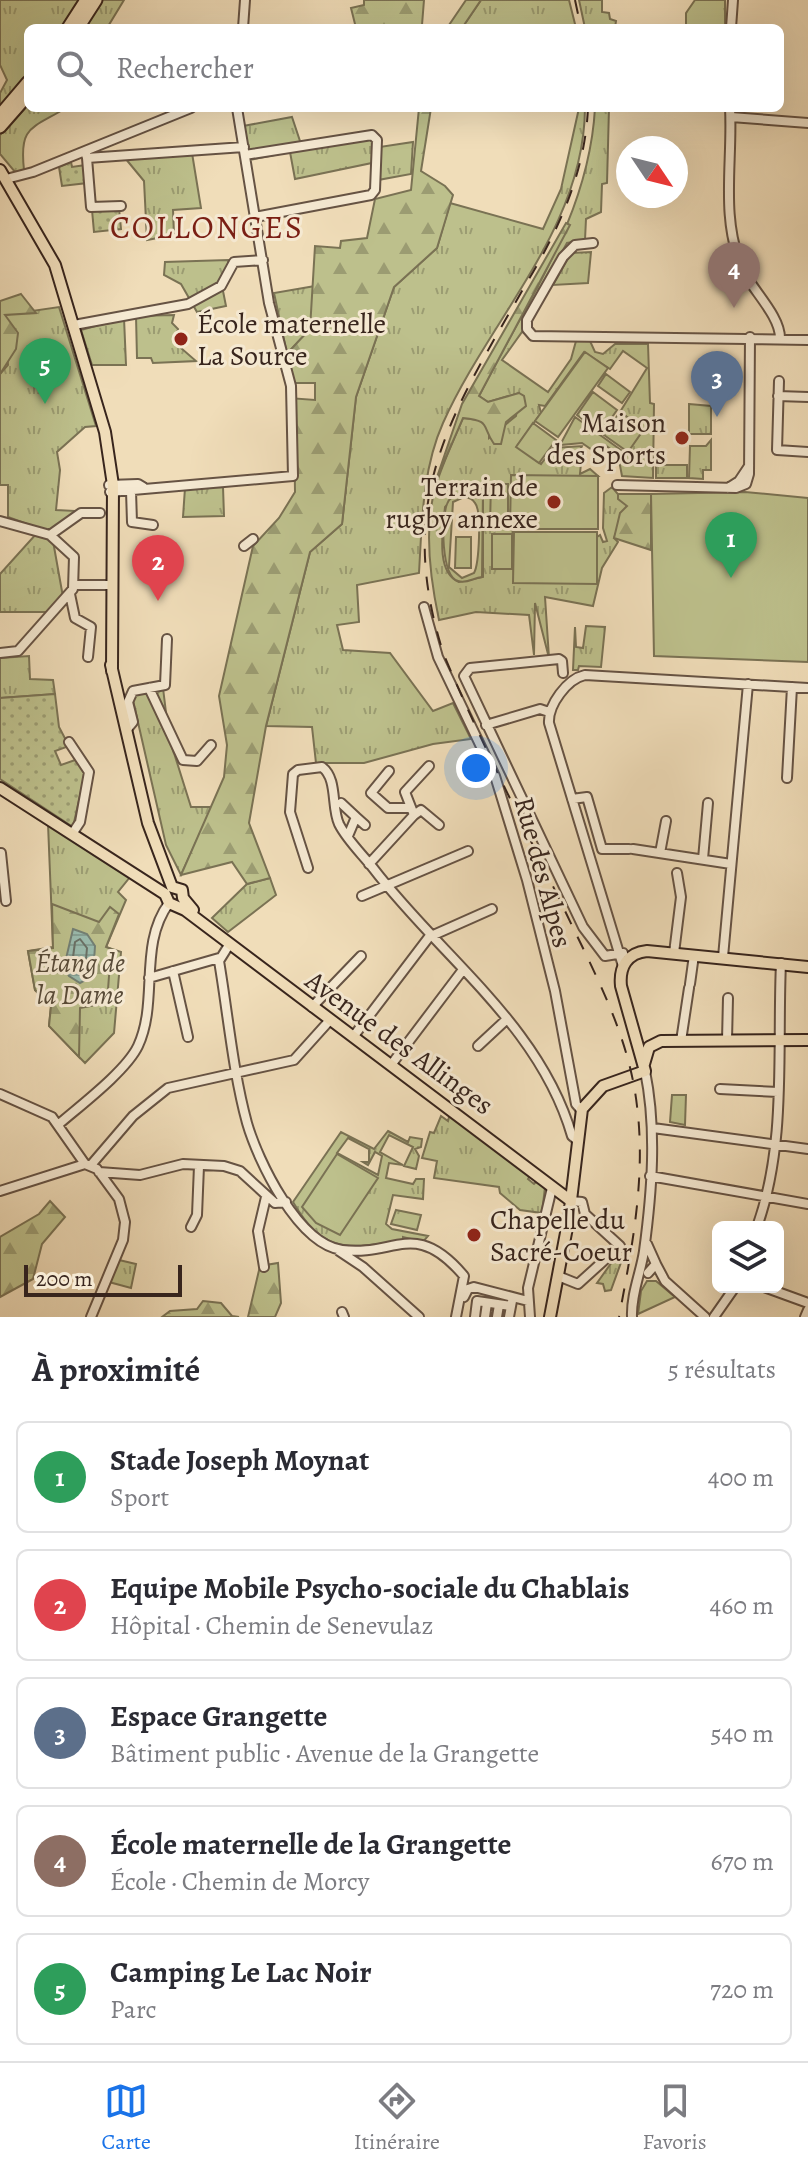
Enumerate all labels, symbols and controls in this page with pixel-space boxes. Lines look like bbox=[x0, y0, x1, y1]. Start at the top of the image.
search box bbox=[24, 24, 784, 112]
icon: search bbox=[52, 46, 96, 90]
text: Rechercher bbox=[116, 48, 254, 88]
north arrow bbox=[616, 136, 688, 208]
district label: COLLONGES bbox=[110, 205, 304, 249]
pin: 4 bbox=[708, 242, 760, 308]
place label: École maternelle La Source bbox=[197, 305, 386, 375]
marker: École maternelle La Source bbox=[172, 330, 190, 348]
pin: 5 bbox=[19, 338, 71, 404]
pin: 3 bbox=[691, 351, 743, 417]
place label: Maison des Sports bbox=[547, 404, 666, 474]
marker: Maison des Sports bbox=[673, 429, 691, 447]
place label: Terrain de rugby annexe bbox=[385, 468, 538, 538]
marker: Terrain de rugby annexe bbox=[545, 493, 563, 511]
pin: 1 bbox=[705, 512, 757, 578]
pin: 2 bbox=[132, 535, 184, 601]
your location bbox=[456, 748, 496, 788]
street label: Rue des Alpes bbox=[505, 792, 581, 952]
park label: Étang de la Dame bbox=[35, 944, 125, 1014]
street label: Avenue des Allinges bbox=[297, 961, 501, 1124]
place label: Chapelle du Sacré-Coeur bbox=[490, 1201, 632, 1271]
map controls bbox=[712, 1221, 784, 1293]
button: layers bbox=[712, 1221, 784, 1293]
marker: Chapelle du Sacré-Coeur bbox=[465, 1226, 483, 1244]
scale bar bbox=[24, 1261, 182, 1297]
text: 200 m bbox=[36, 1264, 93, 1294]
text: À proximité bbox=[32, 1346, 200, 1393]
text: 5 résultats bbox=[668, 1352, 776, 1387]
text: Stade Joseph Moynat bbox=[110, 1440, 369, 1480]
text: 1 bbox=[55, 1460, 65, 1495]
text: 400 m bbox=[708, 1460, 774, 1495]
text: Sport bbox=[110, 1480, 169, 1515]
text: Equipe Mobile Psycho-sociale du Chablais bbox=[110, 1568, 630, 1608]
text: 2 bbox=[54, 1588, 66, 1623]
text: 460 m bbox=[710, 1588, 774, 1623]
text: Hôpital · Chemin de Senevulaz bbox=[110, 1608, 433, 1643]
text: Espace Grangette bbox=[110, 1696, 328, 1736]
text: 3 bbox=[54, 1716, 66, 1751]
text: 540 m bbox=[710, 1716, 774, 1751]
text: Bâtiment public · Avenue de la Grangette bbox=[110, 1736, 539, 1771]
text: École maternelle de la Grangette bbox=[110, 1824, 511, 1864]
text: 4 bbox=[54, 1844, 66, 1879]
text: 670 m bbox=[710, 1844, 774, 1879]
text: École · Chemin de Morcy bbox=[110, 1864, 369, 1899]
text: Camping Le Lac Noir bbox=[110, 1952, 372, 1992]
text: 5 bbox=[54, 1972, 66, 2007]
text: 720 m bbox=[710, 1972, 774, 2007]
text: Parc bbox=[110, 1992, 157, 2027]
tab: Carte bbox=[101, 2079, 151, 2157]
tab: Itinéraire bbox=[354, 2079, 440, 2157]
tab: Favoris bbox=[643, 2079, 707, 2157]

